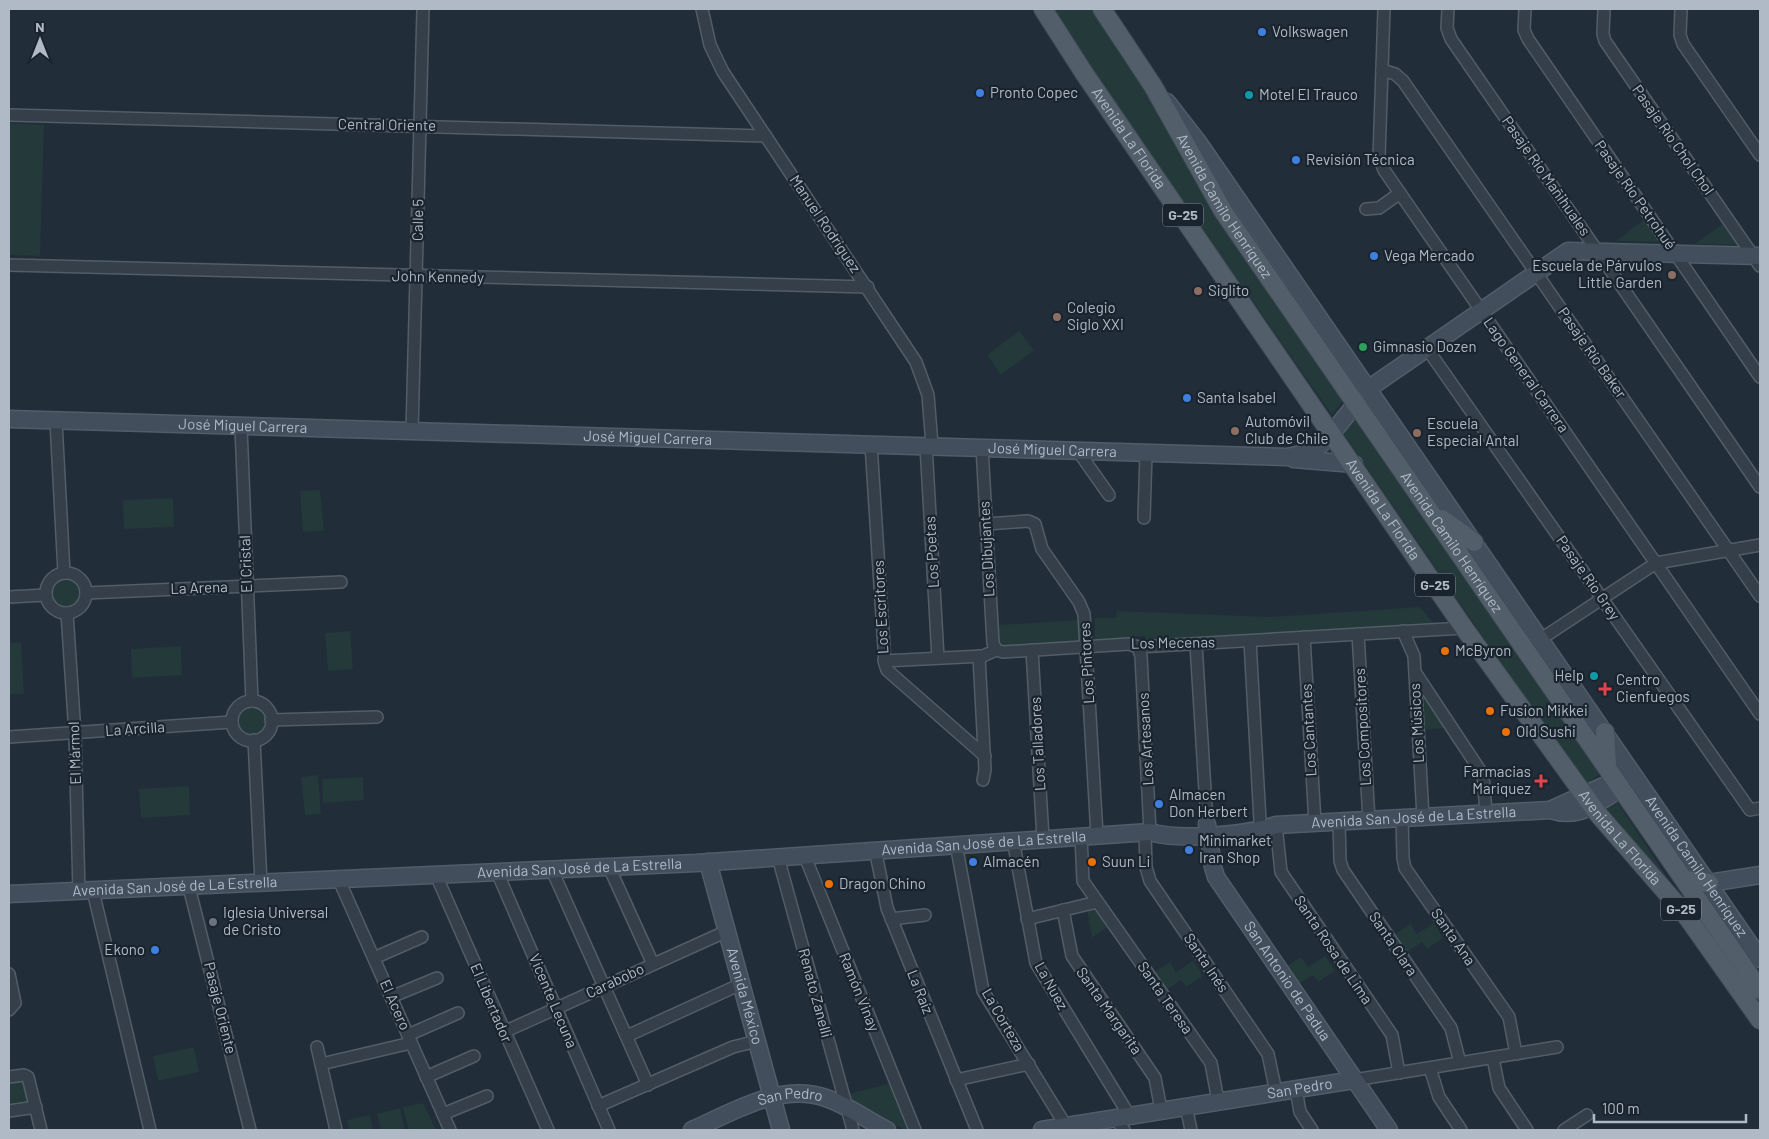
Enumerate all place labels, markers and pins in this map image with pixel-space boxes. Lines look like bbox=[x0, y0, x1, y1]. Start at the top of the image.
place label: Volkswagen bbox=[1272, 22, 1348, 40]
marker: Volkswagen bbox=[1256, 26, 1268, 38]
place label: Pronto Copec bbox=[990, 83, 1078, 101]
place label: Motel El Trauco bbox=[1259, 85, 1358, 103]
marker: Pronto Copec bbox=[974, 87, 986, 99]
marker: Motel El Trauco bbox=[1243, 89, 1255, 101]
place label: Revisión Técnica bbox=[1306, 150, 1415, 168]
marker: Revisión Técnica bbox=[1290, 154, 1302, 166]
place label: Vega Mercado bbox=[1384, 246, 1475, 264]
marker: Vega Mercado bbox=[1368, 250, 1380, 262]
place label: Escuela de Párvulos Little Garden bbox=[1532, 256, 1662, 291]
marker: Escuela de Párvulos Little Garden bbox=[1666, 269, 1678, 281]
place label: Siglito bbox=[1208, 281, 1249, 299]
marker: Siglito bbox=[1192, 285, 1204, 297]
place label: Colegio Siglo XXI bbox=[1067, 298, 1124, 333]
marker: Colegio Siglo XXI bbox=[1051, 311, 1063, 323]
place label: Gimnasio Dozen bbox=[1373, 337, 1477, 355]
marker: Gimnasio Dozen bbox=[1357, 341, 1369, 353]
place label: Santa Isabel bbox=[1197, 388, 1276, 406]
marker: Santa Isabel bbox=[1181, 392, 1193, 404]
place label: Automóvil Club de Chile bbox=[1245, 412, 1328, 447]
place label: Escuela Especial Antal bbox=[1427, 414, 1519, 449]
marker: Automóvil Club de Chile bbox=[1229, 425, 1241, 437]
marker: Escuela Especial Antal bbox=[1411, 427, 1423, 439]
place label: McByron bbox=[1455, 641, 1511, 659]
marker: McByron bbox=[1439, 645, 1451, 657]
place label: Help bbox=[1554, 666, 1584, 684]
marker: Help bbox=[1588, 670, 1600, 682]
place label: Centro Cienfuegos bbox=[1616, 670, 1690, 705]
marker: Centro Cienfuegos bbox=[1598, 682, 1612, 696]
place label: Fusion Mikkei bbox=[1500, 701, 1588, 719]
marker: Fusion Mikkei bbox=[1484, 705, 1496, 717]
place label: Old Sushi bbox=[1516, 722, 1576, 740]
marker: Old Sushi bbox=[1500, 726, 1512, 738]
place label: Farmacias Mariquez bbox=[1463, 762, 1531, 797]
marker: Farmacias Mariquez bbox=[1535, 775, 1547, 787]
place label: Almacen Don Herbert bbox=[1169, 785, 1248, 820]
marker: Almacen Don Herbert bbox=[1153, 798, 1165, 810]
place label: Minimarket Iran Shop bbox=[1199, 831, 1272, 866]
marker: Minimarket Iran Shop bbox=[1183, 844, 1195, 856]
place label: Almacén bbox=[983, 852, 1039, 870]
place label: Suun Li bbox=[1102, 852, 1150, 870]
marker: Almacén bbox=[967, 856, 979, 868]
marker: Suun Li bbox=[1086, 856, 1098, 868]
place label: Dragon Chino bbox=[839, 874, 926, 892]
marker: Dragon Chino bbox=[823, 878, 835, 890]
place label: Iglesia Universal de Cristo bbox=[223, 903, 328, 938]
marker: Iglesia Universal de Cristo bbox=[207, 916, 219, 928]
place label: Ekono bbox=[104, 940, 145, 958]
marker: Ekono bbox=[149, 944, 161, 956]

